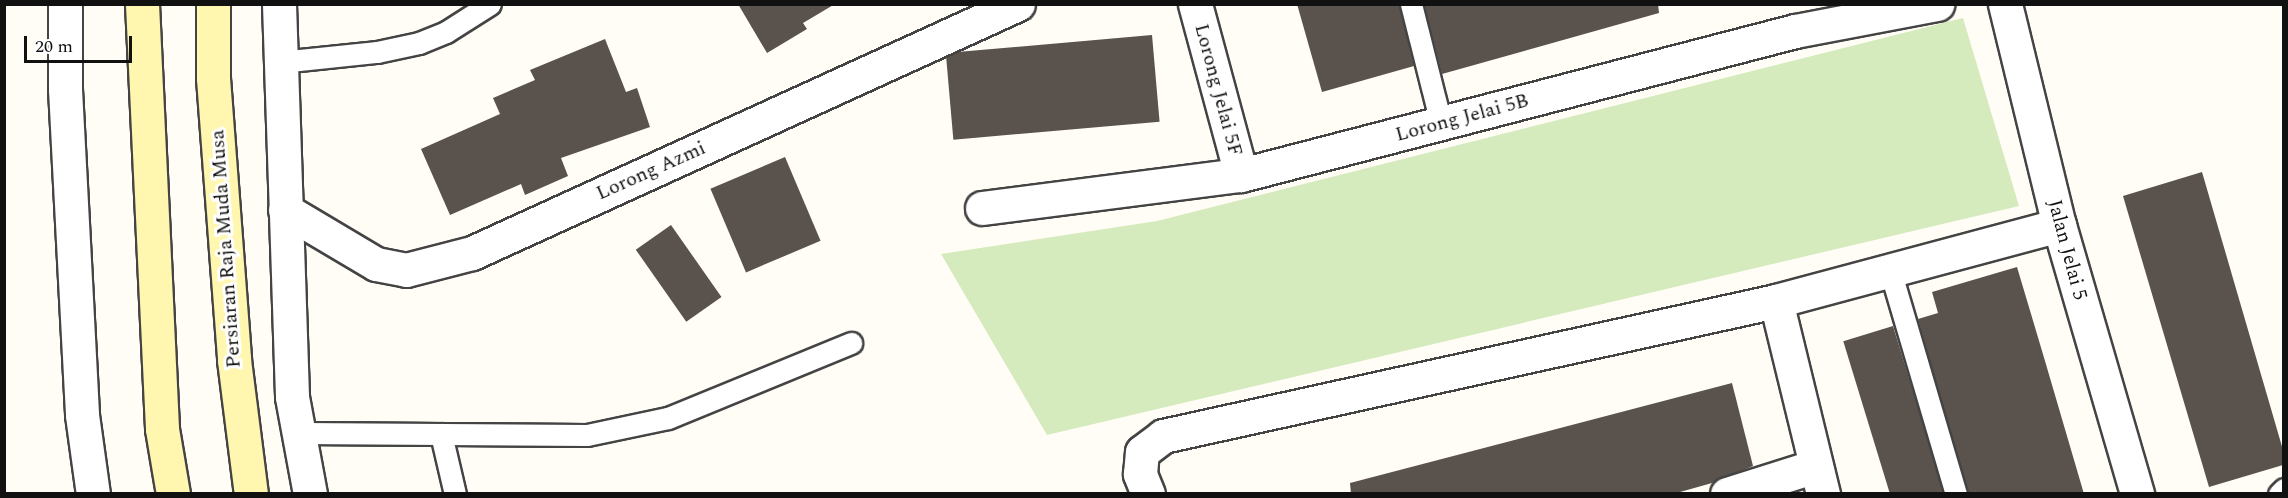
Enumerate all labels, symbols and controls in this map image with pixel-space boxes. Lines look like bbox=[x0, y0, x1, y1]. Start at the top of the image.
street label: Lorong Jelai 5F bbox=[1189, 21, 1247, 159]
scale bar bbox=[27, 24, 135, 62]
text: 20 m bbox=[35, 33, 73, 60]
street label: Lorong Jelai 5B bbox=[1393, 89, 1531, 147]
street label: Persiaran Raja Muda Musa bbox=[206, 129, 246, 369]
street label: Lorong Azmi bbox=[593, 136, 709, 206]
street label: Jalan Jelai 5 bbox=[2042, 197, 2092, 303]

